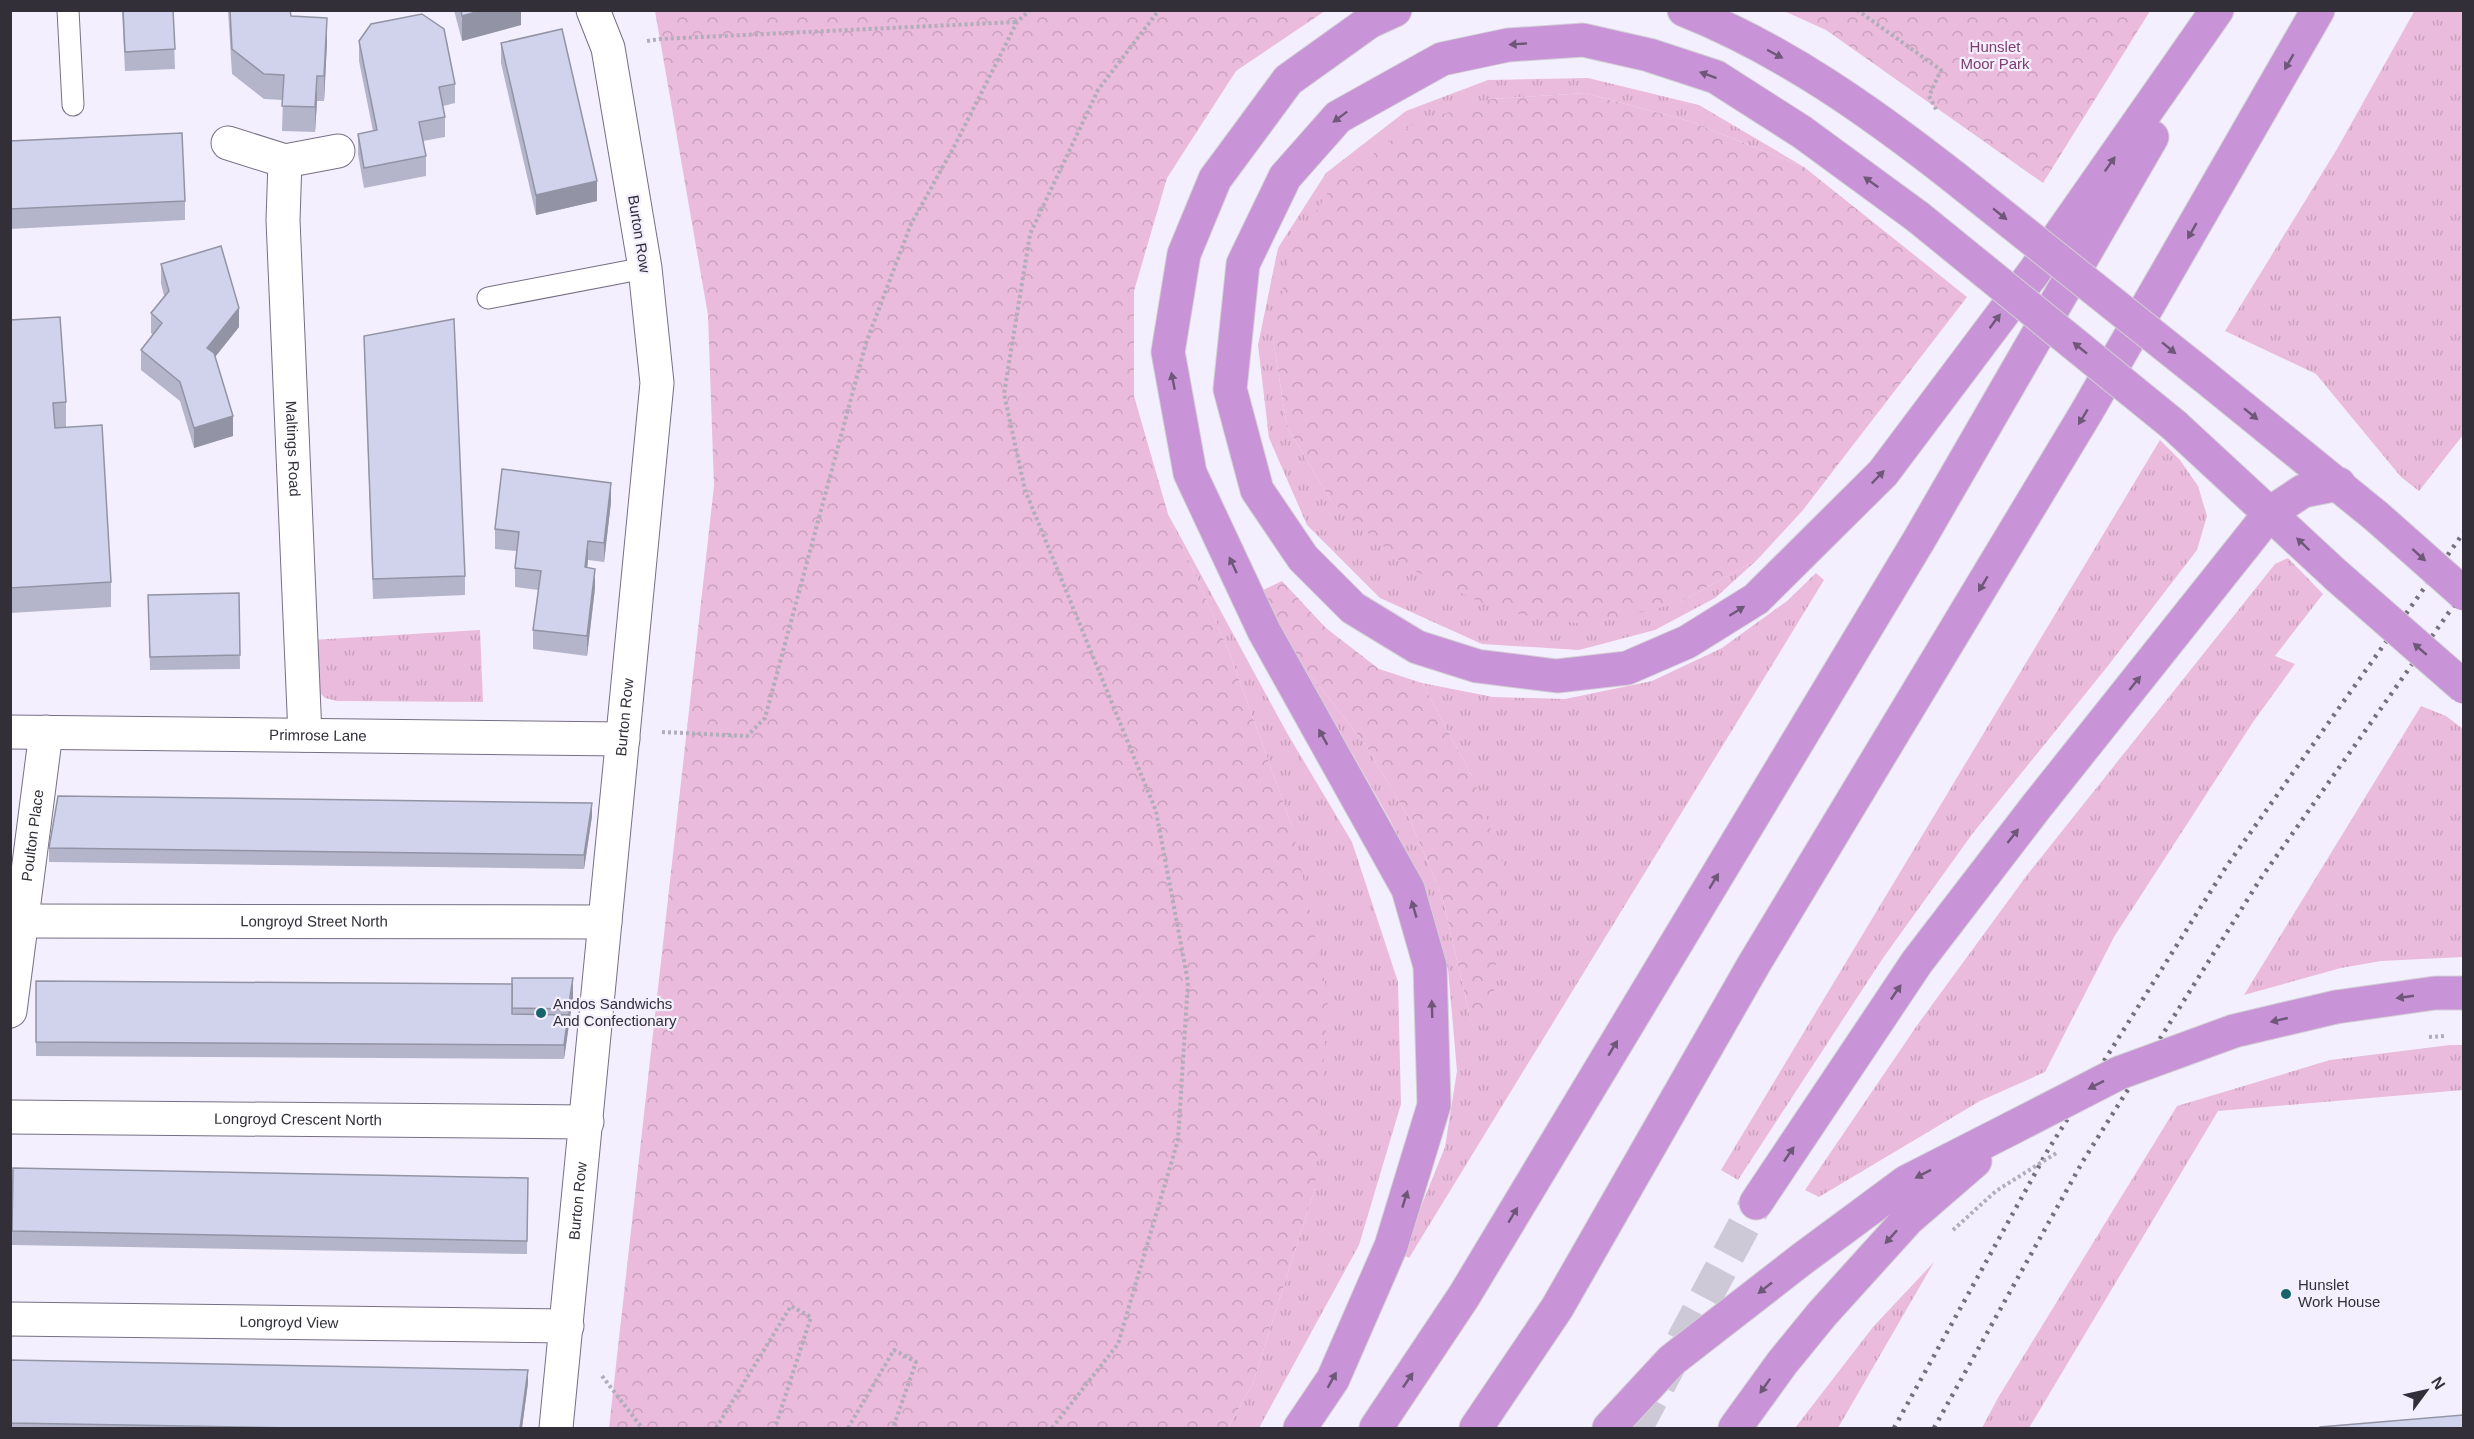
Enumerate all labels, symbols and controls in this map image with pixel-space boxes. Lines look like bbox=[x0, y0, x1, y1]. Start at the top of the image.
park label: Hunslet Moor Park bbox=[1960, 38, 2030, 72]
one-way arrow bbox=[1509, 39, 1528, 49]
one-way arrow bbox=[1767, 49, 1784, 59]
one-way arrow bbox=[2284, 54, 2295, 70]
one-way arrow bbox=[1699, 69, 1717, 79]
one-way arrow bbox=[1333, 111, 1349, 123]
one-way arrow bbox=[2104, 156, 2115, 172]
one-way arrow bbox=[1863, 176, 1879, 188]
street label: Burton Row bbox=[625, 194, 654, 274]
one-way arrow bbox=[1992, 207, 2008, 220]
one-way arrow bbox=[2187, 222, 2197, 239]
one-way arrow bbox=[1989, 314, 2001, 330]
one-way arrow bbox=[2072, 342, 2088, 355]
one-way arrow bbox=[2161, 342, 2177, 355]
one-way arrow bbox=[1168, 371, 1177, 390]
street label: Maltings Road bbox=[283, 400, 304, 497]
one-way arrow bbox=[2243, 407, 2258, 419]
one-way arrow bbox=[2078, 409, 2089, 425]
one-way arrow bbox=[1871, 470, 1885, 485]
one-way arrow bbox=[2296, 537, 2311, 551]
one-way arrow bbox=[2411, 548, 2426, 561]
one-way arrow bbox=[1228, 555, 1238, 573]
one-way arrow bbox=[1977, 576, 1988, 592]
one-way arrow bbox=[1728, 605, 1744, 617]
one-way arrow bbox=[2412, 642, 2427, 656]
one-way arrow bbox=[2128, 676, 2140, 691]
street label: Burton Row bbox=[612, 677, 636, 757]
street label: Primrose Lane bbox=[269, 726, 367, 744]
one-way arrow bbox=[1318, 729, 1328, 746]
street label: Poulton Place bbox=[18, 788, 47, 882]
one-way arrow bbox=[2007, 828, 2020, 844]
one-way arrow bbox=[1708, 873, 1719, 889]
one-way arrow bbox=[1409, 900, 1418, 918]
street label: Longroyd Street North bbox=[240, 912, 388, 930]
one-way arrow bbox=[1891, 984, 1902, 1000]
one-way arrow bbox=[2396, 993, 2415, 1002]
place label: Andos Sandwichs And Confectionary bbox=[553, 995, 677, 1029]
one-way arrow bbox=[1427, 999, 1436, 1018]
marker: Andos Sandwichs And Confectionary bbox=[534, 1006, 548, 1020]
one-way arrow bbox=[2270, 1016, 2289, 1025]
one-way arrow bbox=[1608, 1040, 1619, 1056]
one-way arrow bbox=[2087, 1080, 2104, 1090]
street label: Longroyd Crescent North bbox=[214, 1110, 382, 1128]
one-way arrow bbox=[1783, 1146, 1794, 1163]
street label: Burton Row bbox=[565, 1161, 590, 1241]
one-way arrow bbox=[1914, 1169, 1931, 1178]
one-way arrow bbox=[1401, 1190, 1410, 1208]
one-way arrow bbox=[1507, 1207, 1518, 1223]
one-way arrow bbox=[1884, 1230, 1898, 1245]
place label: Hunslet Work House bbox=[2298, 1276, 2380, 1310]
one-way arrow bbox=[1757, 1281, 1773, 1294]
marker: Hunslet Work House bbox=[2279, 1287, 2293, 1301]
street label: Longroyd View bbox=[239, 1313, 339, 1331]
north arrow bbox=[2396, 1361, 2456, 1421]
one-way arrow bbox=[1327, 1371, 1337, 1388]
one-way arrow bbox=[1402, 1372, 1413, 1388]
text: N bbox=[2428, 1374, 2448, 1393]
one-way arrow bbox=[1759, 1378, 1771, 1394]

